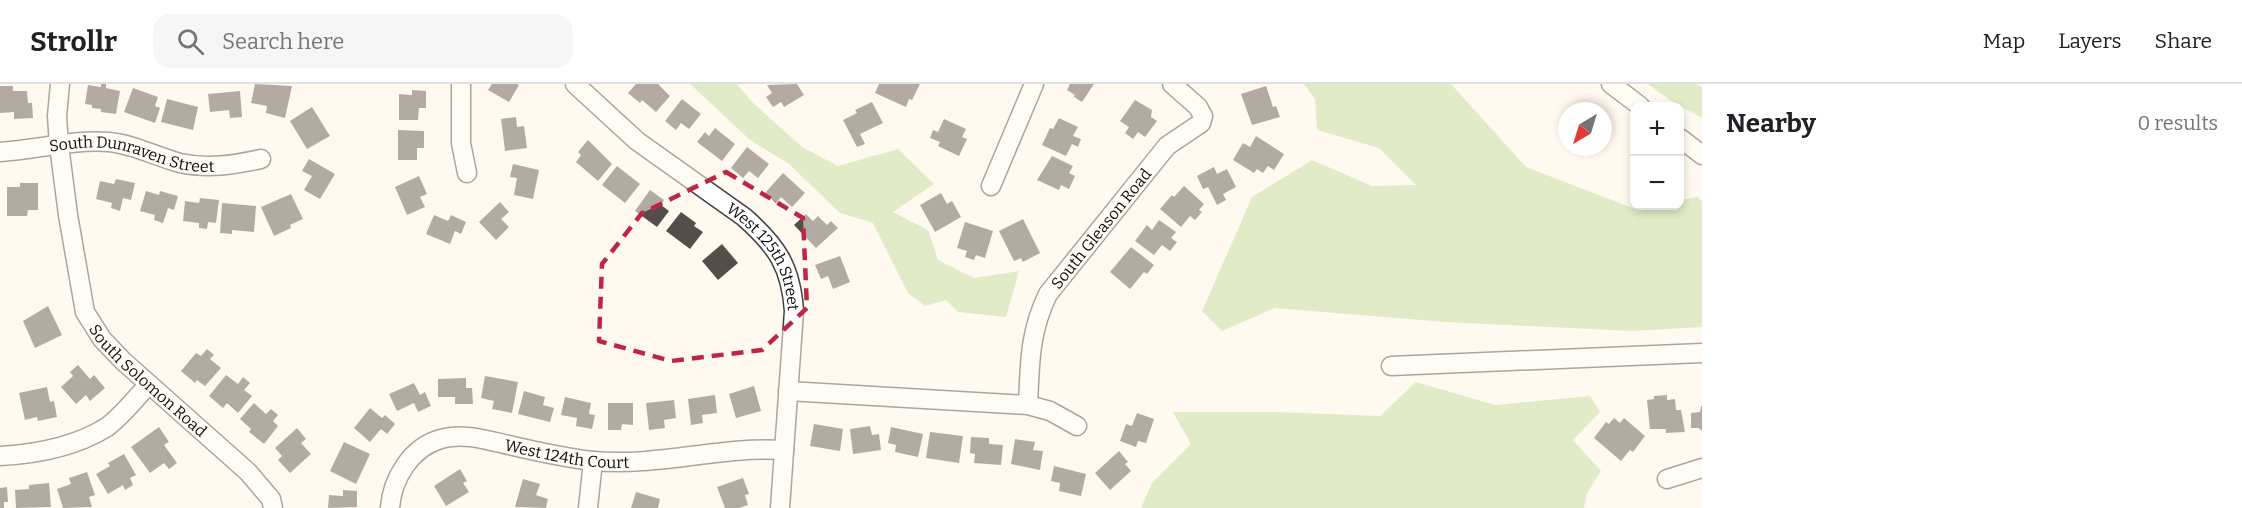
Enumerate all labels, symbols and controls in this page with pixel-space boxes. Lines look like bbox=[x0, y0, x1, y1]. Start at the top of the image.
search box bbox=[153, 14, 573, 68]
text: Strollr bbox=[30, 25, 117, 58]
icon: search bbox=[174, 25, 207, 58]
text: Search here bbox=[222, 28, 344, 55]
text: Map bbox=[1983, 28, 2025, 54]
text: Layers bbox=[2058, 28, 2122, 54]
text: Share bbox=[2155, 28, 2212, 54]
north arrow bbox=[1558, 102, 1612, 156]
map controls bbox=[1630, 102, 1684, 210]
button: + bbox=[1630, 102, 1684, 156]
text: Nearby bbox=[1726, 108, 1816, 139]
text: 0 results bbox=[2138, 111, 2218, 135]
street label: South Dunraven Street bbox=[48, 132, 215, 176]
button: − bbox=[1630, 156, 1684, 210]
street label: South Gleason Road bbox=[1047, 164, 1155, 292]
street label: West 125th Street bbox=[723, 198, 803, 311]
street label: South Solomon Road bbox=[86, 321, 211, 441]
street label: West 124th Court bbox=[503, 435, 630, 472]

